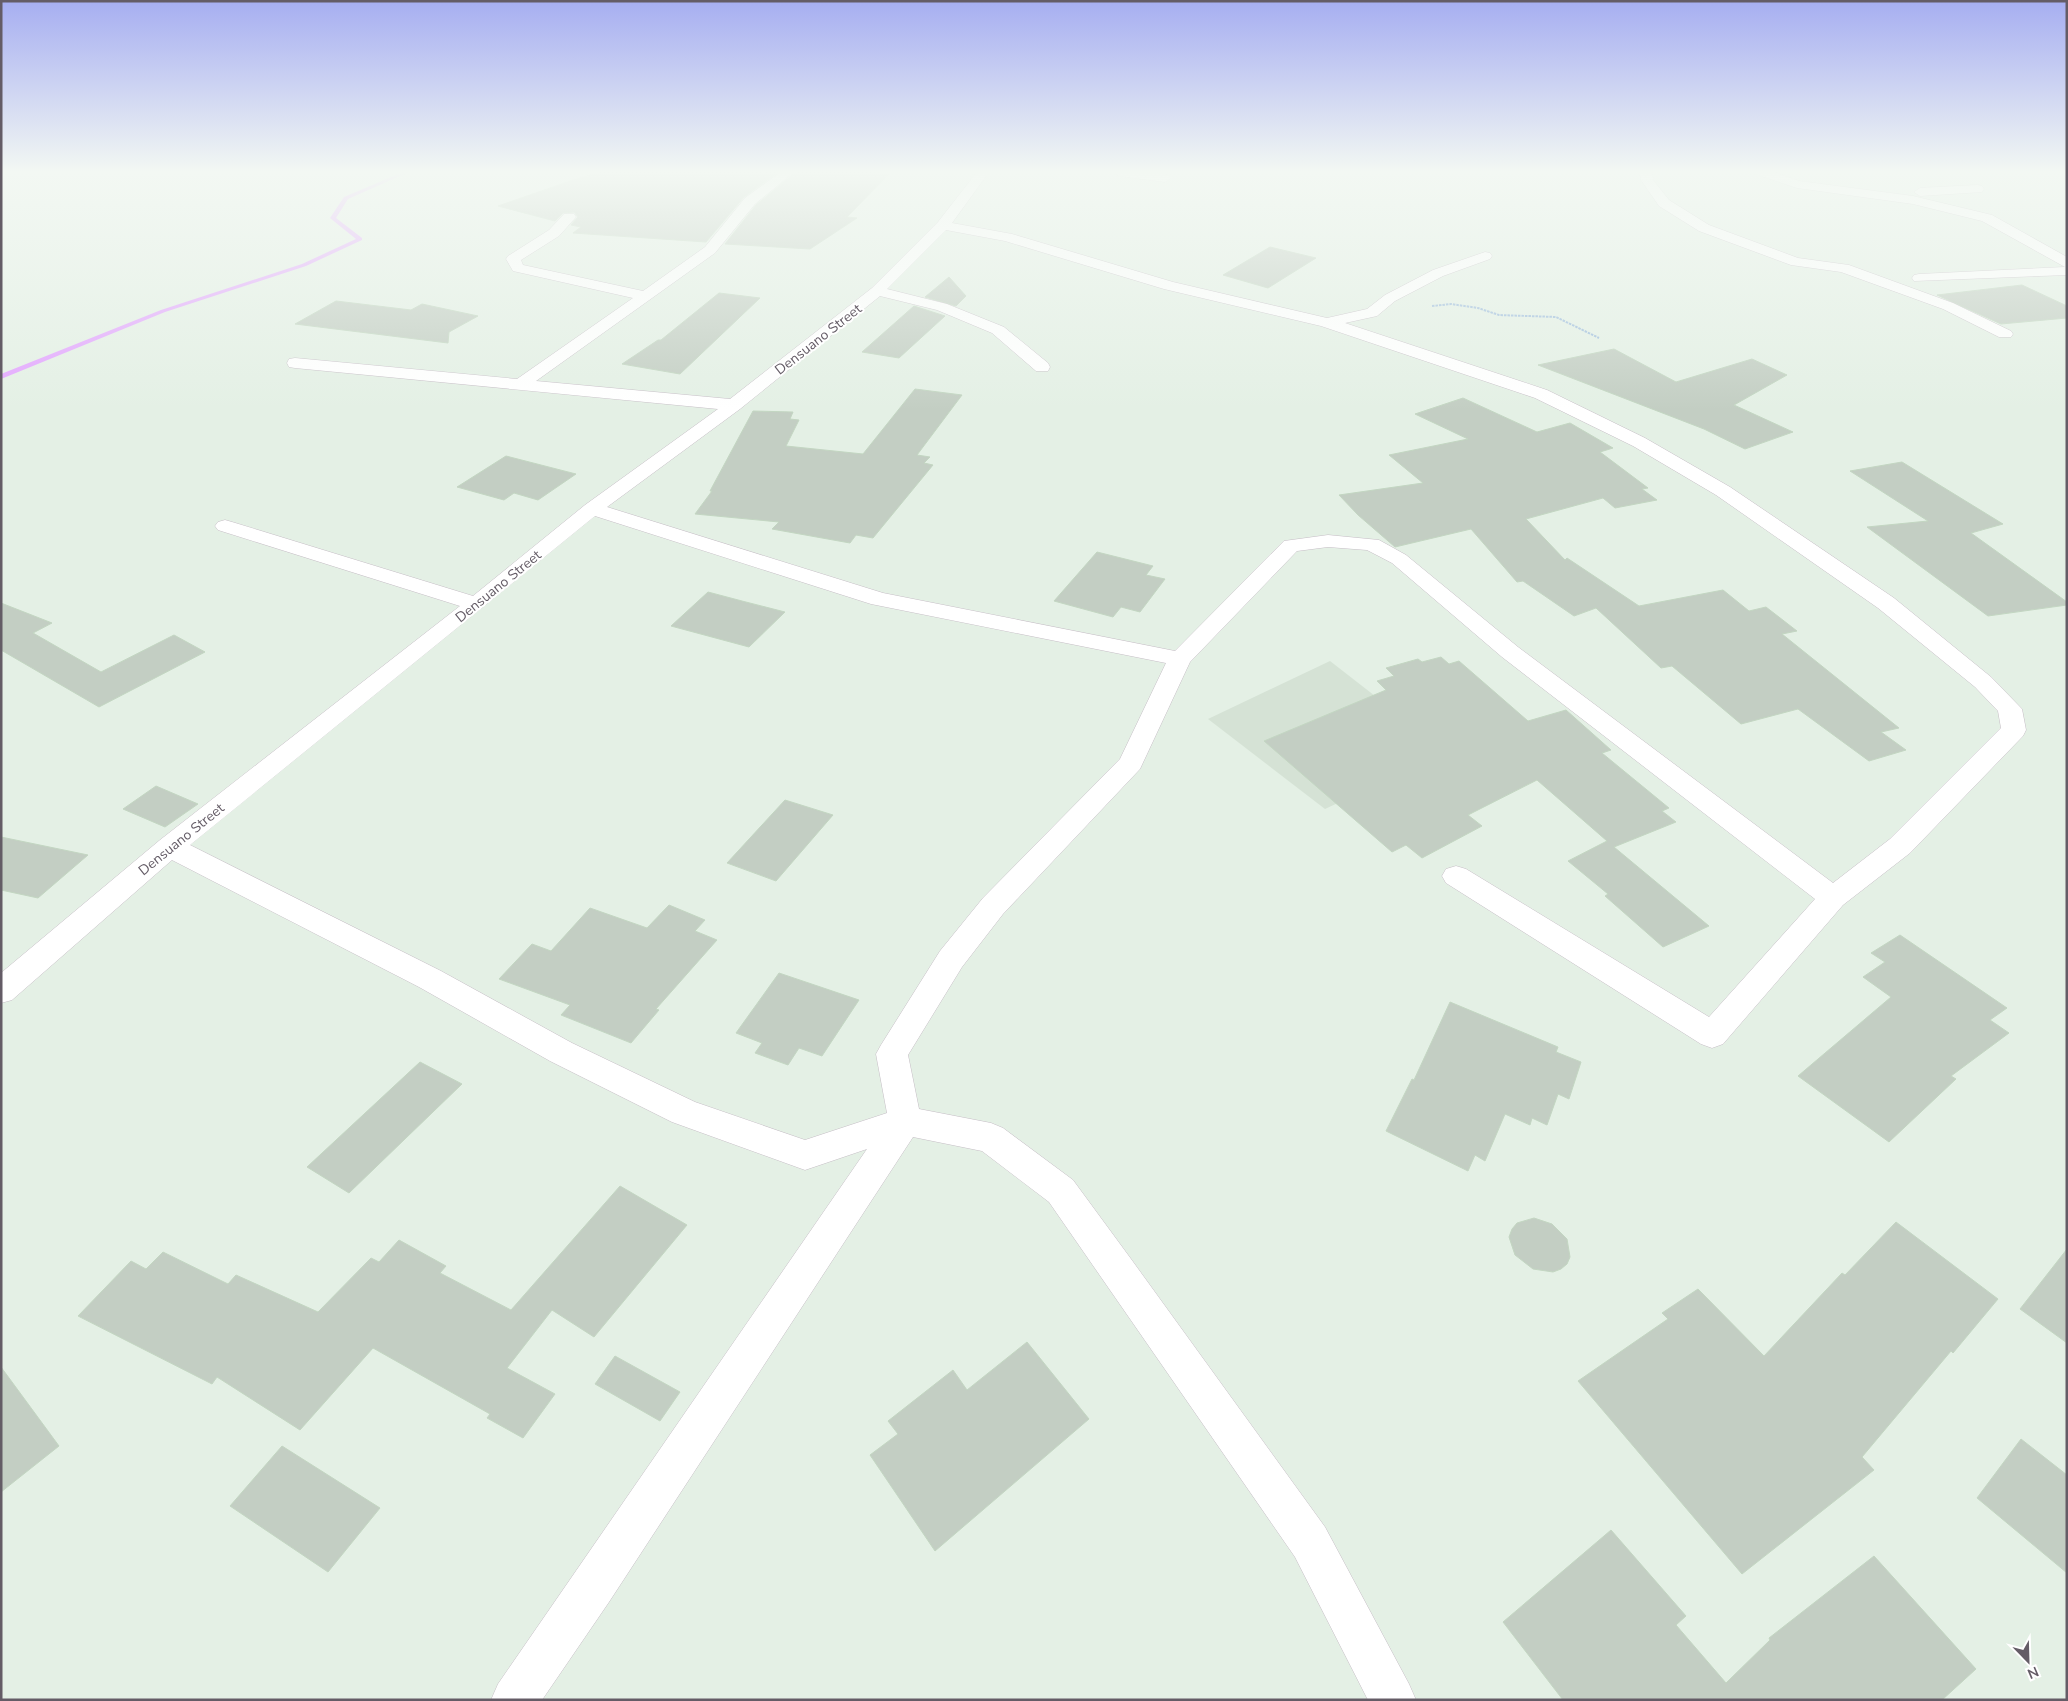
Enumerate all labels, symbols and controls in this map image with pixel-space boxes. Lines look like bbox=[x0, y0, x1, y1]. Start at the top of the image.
street label: Densuano Street bbox=[771, 299, 866, 379]
street label: Densuano Street bbox=[451, 546, 545, 627]
street label: Densuano Street bbox=[134, 799, 228, 880]
north arrow bbox=[2003, 1636, 2053, 1686]
text: N bbox=[2024, 1662, 2041, 1683]

